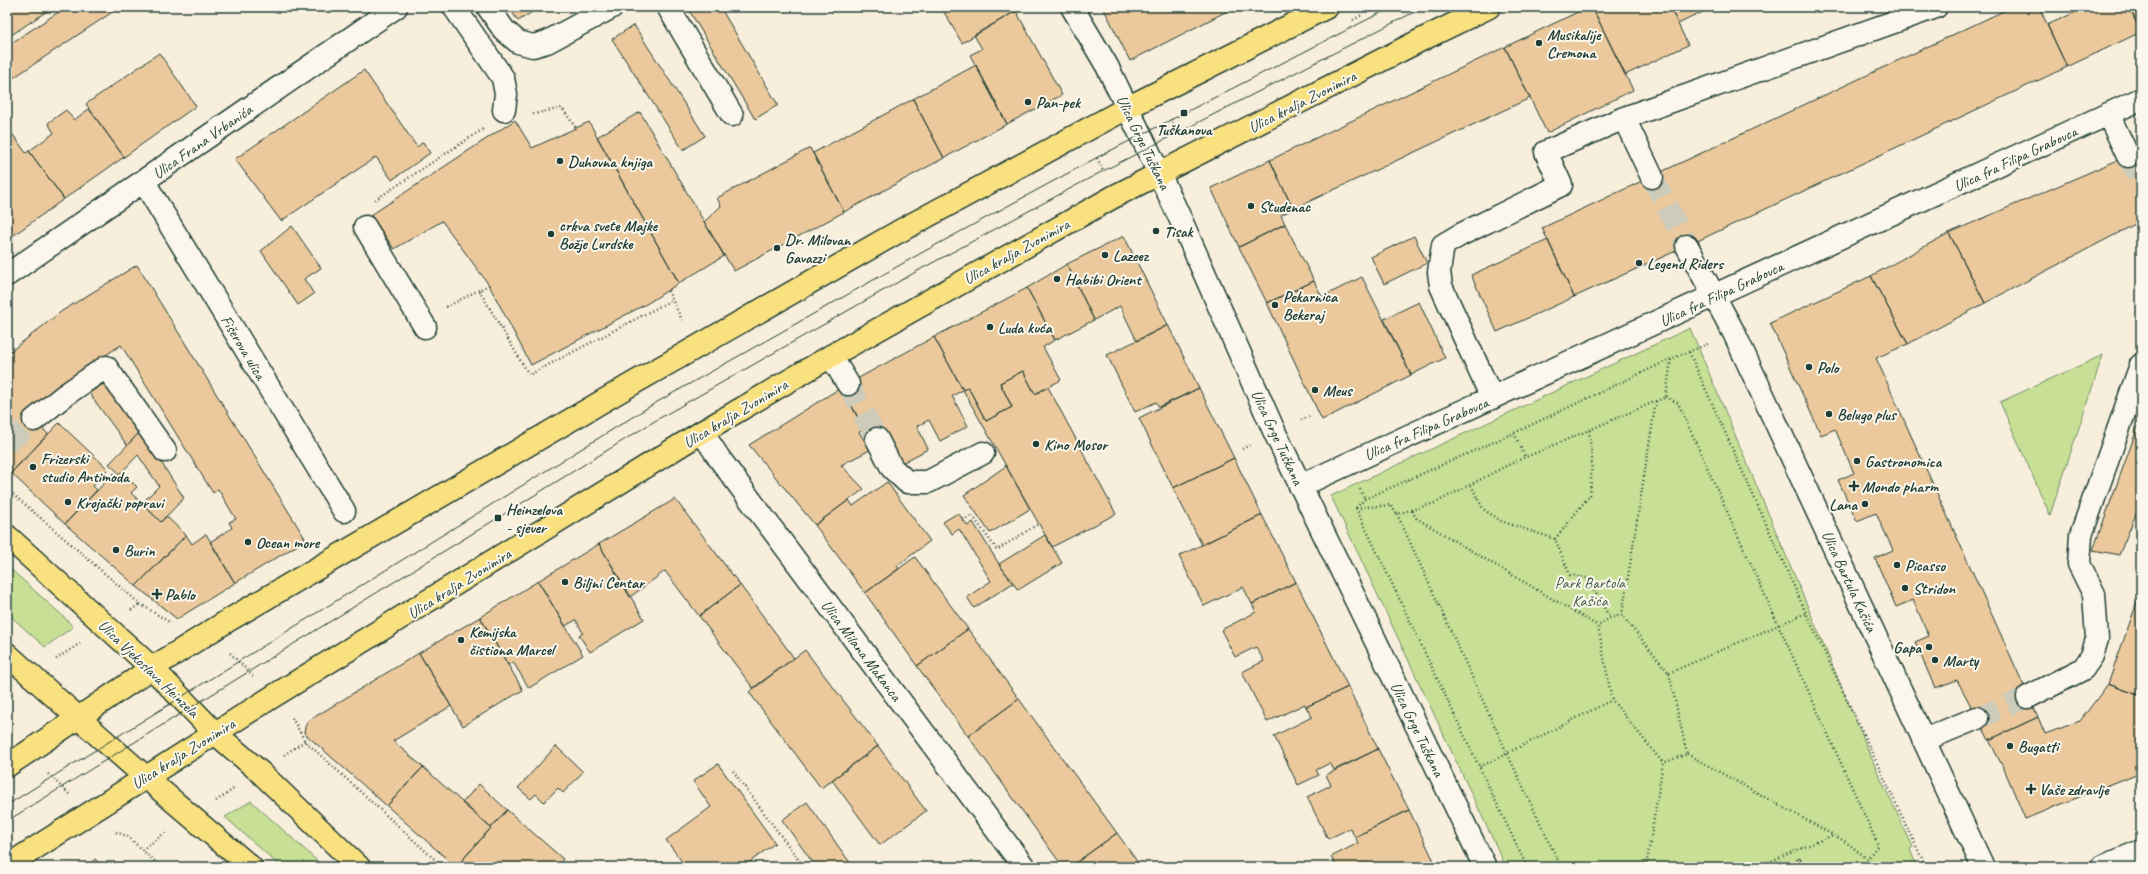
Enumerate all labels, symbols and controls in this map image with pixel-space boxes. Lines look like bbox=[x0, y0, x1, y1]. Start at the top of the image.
place label: Musikalije Cremona bbox=[1547, 25, 1602, 63]
marker: Musikalije Cremona bbox=[1534, 38, 1544, 48]
street label: Ulica kralja Zvonimira bbox=[1245, 65, 1361, 138]
street label: Ulica Grge Tuškana bbox=[1112, 92, 1175, 194]
place label: Pan-pek bbox=[1036, 93, 1082, 113]
marker: Pan-pek bbox=[1023, 97, 1033, 107]
street label: Ulica Frana Vrbanića bbox=[149, 99, 257, 184]
marker: Tuškanova bbox=[1179, 108, 1189, 118]
place label: Tuškanova bbox=[1156, 120, 1213, 140]
street label: Ulica fra Filipa Grabovca bbox=[1951, 121, 2082, 196]
place label: Duhovna knjiga bbox=[568, 152, 654, 172]
marker: Duhovna knjiga bbox=[555, 156, 565, 166]
place label: Studenac bbox=[1259, 197, 1311, 217]
marker: Studenac bbox=[1246, 201, 1256, 211]
street label: Ulica kralja Zvonimira bbox=[960, 214, 1074, 289]
place label: crkva svete Majke Božje Lurdske bbox=[559, 216, 659, 254]
place label: Tisak bbox=[1164, 222, 1195, 242]
marker: Tisak bbox=[1151, 226, 1161, 236]
marker: crkva svete Majke Božje Lurdske bbox=[546, 229, 556, 239]
place label: Dr. Milovan Gavazzi bbox=[785, 230, 852, 268]
marker: Dr. Milovan Gavazzi bbox=[772, 243, 782, 253]
place label: Lazeez bbox=[1113, 246, 1150, 266]
marker: Lazeez bbox=[1100, 250, 1110, 260]
place label: Legend Riders bbox=[1647, 254, 1724, 274]
street label: Ulica fra Filipa Grabovca bbox=[1657, 256, 1788, 331]
marker: Legend Riders bbox=[1634, 258, 1644, 268]
place label: Habibi Orient bbox=[1065, 270, 1142, 290]
marker: Habibi Orient bbox=[1052, 274, 1062, 284]
place label: Pekarnica Bekeraj bbox=[1283, 287, 1339, 325]
marker: Pekarnica Bekeraj bbox=[1270, 300, 1280, 310]
street label: Fišerova ulica bbox=[216, 311, 271, 385]
place label: Luda kuća bbox=[998, 318, 1054, 338]
marker: Luda kuća bbox=[985, 322, 995, 332]
place label: Polo bbox=[1817, 358, 1841, 378]
marker: Polo bbox=[1804, 362, 1814, 372]
street label: Ulica kralja Zvonimira bbox=[680, 374, 793, 453]
place label: Meus bbox=[1323, 381, 1353, 401]
marker: Meus bbox=[1310, 385, 1320, 395]
street label: Ulica Grge Tuškana bbox=[1246, 387, 1308, 490]
street label: Ulica fra Filipa Grabovca bbox=[1361, 392, 1493, 465]
place label: Belugo plus bbox=[1837, 405, 1898, 425]
marker: Belugo plus bbox=[1824, 409, 1834, 419]
place label: Kino Mosor bbox=[1044, 435, 1109, 455]
marker: Kino Mosor bbox=[1031, 439, 1041, 449]
place label: Frizerski studio Antimoda bbox=[41, 449, 130, 487]
place label: Gastronomica bbox=[1865, 452, 1943, 472]
marker: Gastronomica bbox=[1852, 456, 1862, 466]
marker: Frizerski studio Antimoda bbox=[28, 462, 38, 472]
place label: Mondo pharm bbox=[1862, 477, 1939, 497]
marker: Mondo pharm bbox=[1849, 481, 1859, 491]
place label: Krojački popravi bbox=[76, 493, 165, 513]
place label: Lana bbox=[1829, 495, 1858, 515]
marker: Krojački popravi bbox=[63, 497, 73, 507]
marker: Lana bbox=[1860, 499, 1870, 509]
place label: Heinzelova - sjever bbox=[506, 500, 563, 538]
marker: Heinzelova - sjever bbox=[493, 513, 503, 523]
street label: Ulica Bartula Kašića bbox=[1817, 528, 1882, 636]
place label: Ocean more bbox=[256, 533, 321, 553]
marker: Ocean more bbox=[243, 537, 253, 547]
place label: Burin bbox=[124, 541, 155, 561]
street label: Ulica kralja Zvonimira bbox=[404, 543, 516, 624]
marker: Burin bbox=[111, 545, 121, 555]
place label: Picasso bbox=[1905, 556, 1946, 576]
marker: Picasso bbox=[1892, 560, 1902, 570]
place label: Biljni Centar bbox=[573, 573, 646, 593]
park label: Park Bartola Kašića bbox=[1555, 573, 1626, 611]
marker: Biljni Centar bbox=[560, 577, 570, 587]
place label: Stridon bbox=[1913, 579, 1956, 599]
marker: Stridon bbox=[1900, 583, 1910, 593]
place label: Pablo bbox=[165, 585, 197, 605]
marker: Pablo bbox=[152, 589, 162, 599]
street label: Ulica Milana Makanca bbox=[817, 596, 907, 706]
street label: Ulica Vjekoslava Heinzela bbox=[94, 616, 204, 723]
place label: Kemijska čistiona Marcel bbox=[469, 622, 557, 660]
marker: Kemijska čistiona Marcel bbox=[456, 635, 466, 645]
place label: Gapa bbox=[1893, 638, 1922, 658]
marker: Gapa bbox=[1924, 642, 1934, 652]
place label: Marty bbox=[1943, 651, 1980, 671]
marker: Marty bbox=[1930, 655, 1940, 665]
street label: Ulica Grge Tuškana bbox=[1386, 679, 1449, 781]
street label: Ulica kralja Zvonimira bbox=[128, 713, 240, 794]
place label: Bugatti bbox=[2018, 737, 2061, 757]
marker: Bugatti bbox=[2005, 741, 2015, 751]
place label: Vaše zdravlje bbox=[2039, 780, 2110, 800]
marker: Vaše zdravlje bbox=[2026, 784, 2036, 794]

